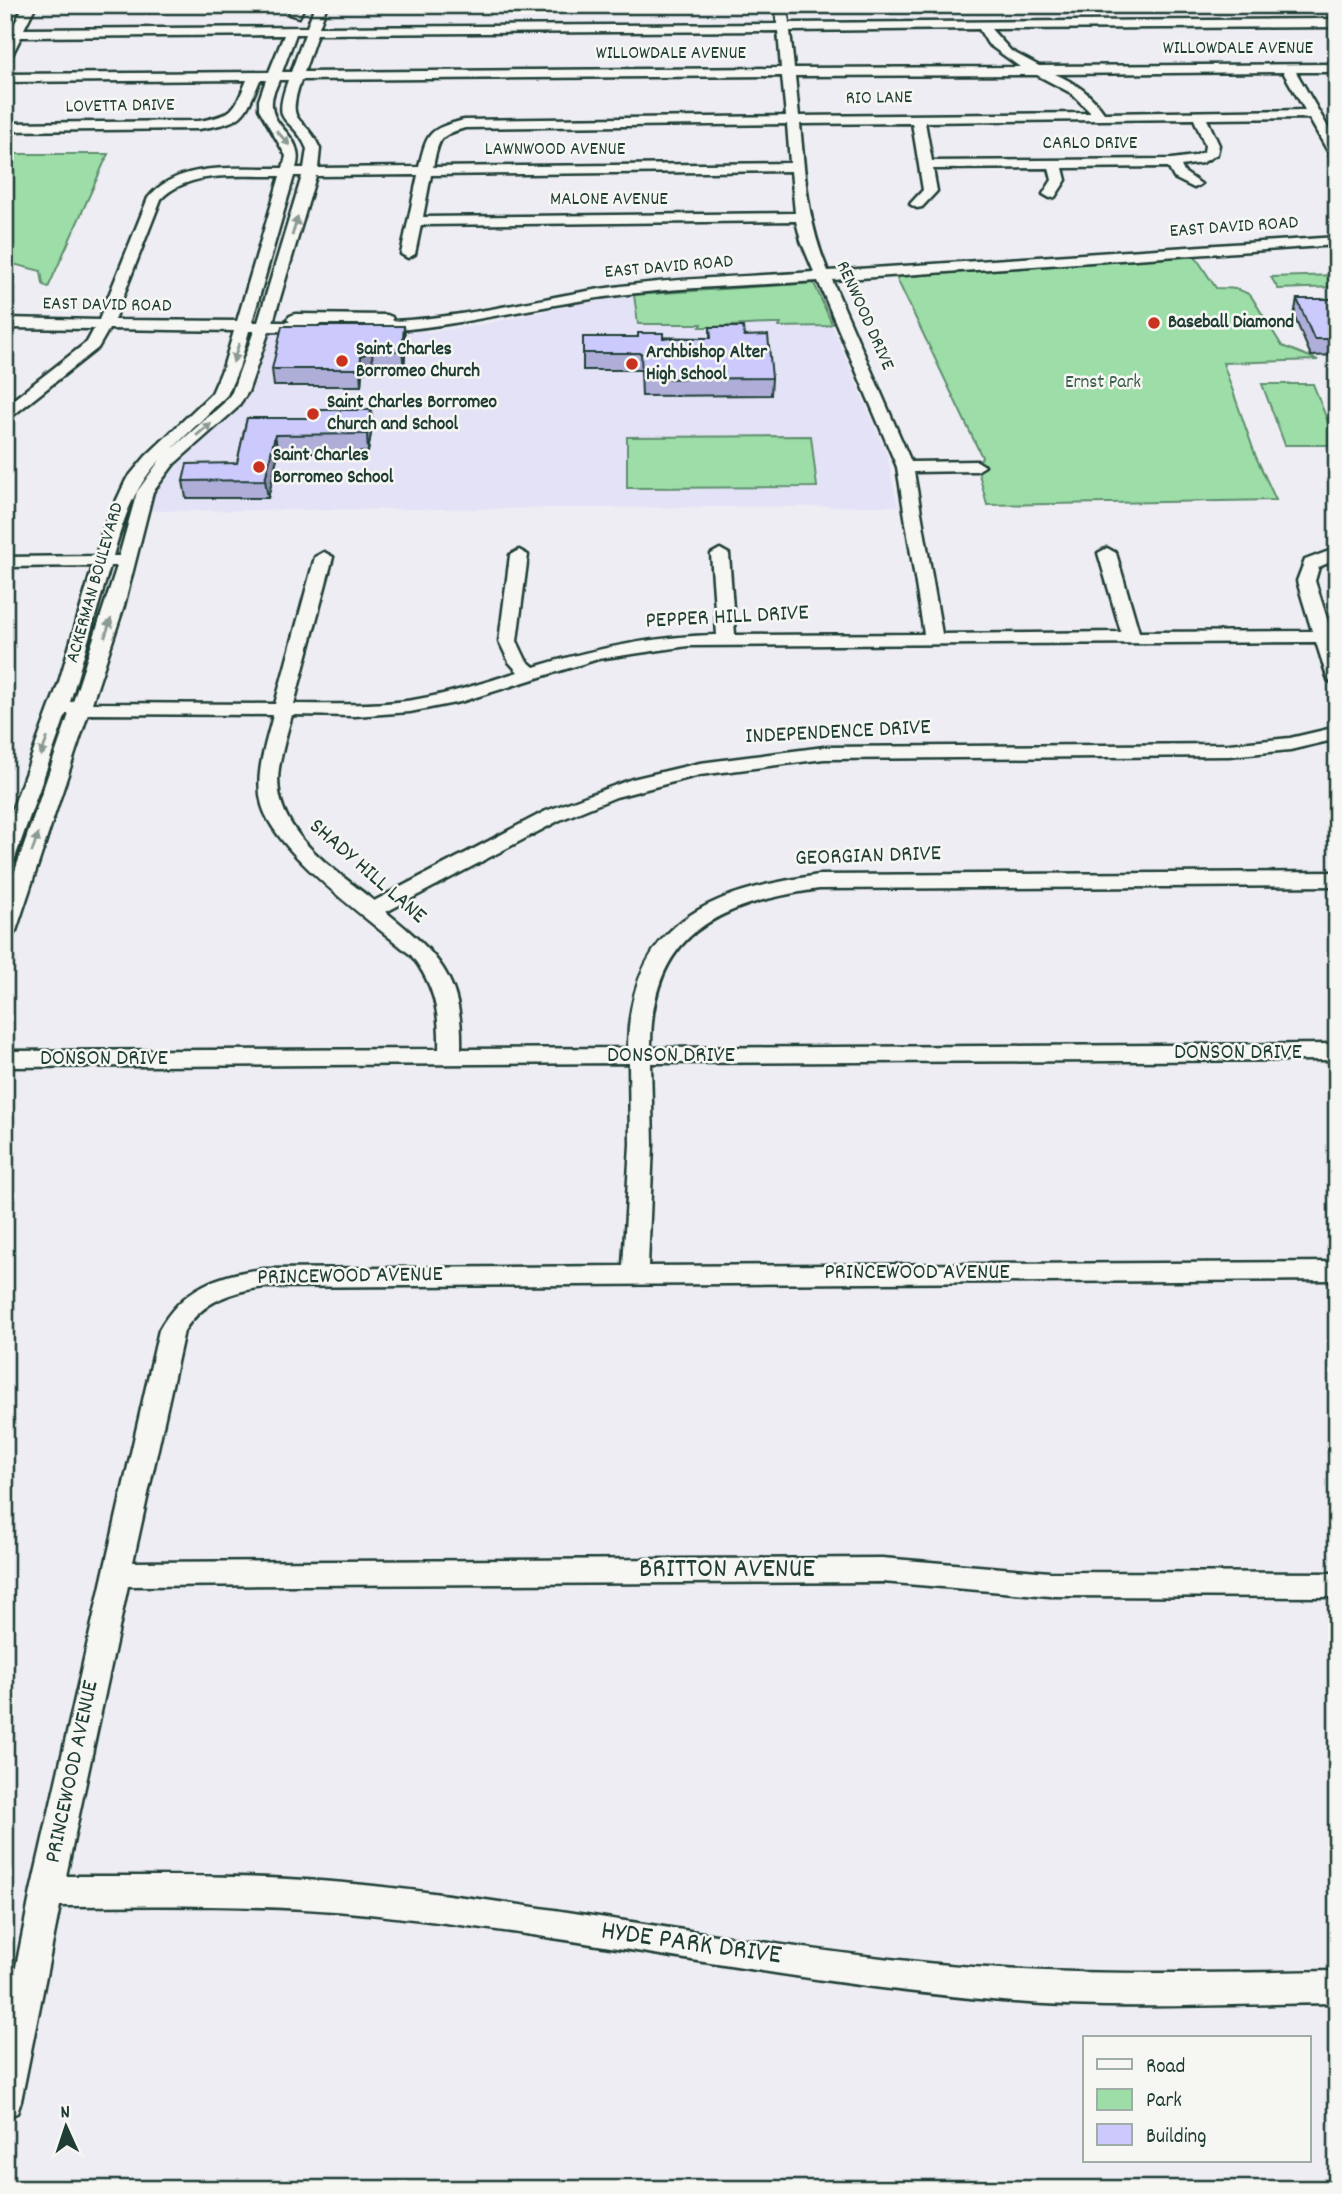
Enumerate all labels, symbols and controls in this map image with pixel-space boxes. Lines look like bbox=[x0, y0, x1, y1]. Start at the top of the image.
street label: WILLOWDALE AVENUE bbox=[1163, 36, 1314, 63]
street label: WILLOWDALE AVENUE bbox=[596, 41, 747, 68]
street label: RIO LANE bbox=[845, 85, 913, 113]
street label: LOVETTA DRIVE bbox=[65, 93, 175, 121]
one-way arrow bbox=[275, 129, 290, 146]
street label: CARLO DRIVE bbox=[1043, 131, 1138, 158]
street label: LAWNWOOD AVENUE bbox=[485, 137, 626, 164]
street label: MALONE AVENUE bbox=[550, 187, 668, 214]
street label: EAST DAVID ROAD bbox=[1169, 210, 1299, 246]
one-way arrow bbox=[290, 215, 301, 236]
street label: EAST DAVID ROAD bbox=[604, 249, 735, 287]
street label: RENWOOD DRIVE bbox=[828, 257, 900, 375]
street label: EAST DAVID ROAD bbox=[42, 291, 172, 321]
place label: Baseball Diamond bbox=[1168, 310, 1294, 337]
marker: Baseball Diamond bbox=[1146, 315, 1162, 331]
place label: Saint Charles Borromeo Church bbox=[356, 337, 480, 386]
place label: Archbishop Alter High School bbox=[646, 340, 768, 389]
one-way arrow bbox=[230, 343, 240, 364]
marker: Saint Charles Borromeo Church bbox=[334, 353, 350, 369]
marker: Archbishop Alter High School bbox=[624, 356, 640, 372]
park label: Ernst Park bbox=[1065, 370, 1141, 397]
place label: Saint Charles Borromeo Church and School bbox=[327, 390, 498, 439]
marker: Saint Charles Borromeo Church and School bbox=[305, 406, 321, 422]
one-way arrow bbox=[195, 422, 212, 438]
place label: Saint Charles Borromeo School bbox=[273, 443, 394, 492]
marker: Saint Charles Borromeo School bbox=[251, 459, 267, 475]
street label: ACKERMAN BOULEVARD bbox=[60, 499, 132, 666]
street label: PEPPER HILL DRIVE bbox=[645, 597, 810, 639]
one-way arrow bbox=[103, 617, 114, 638]
street label: INDEPENDENCE DRIVE bbox=[745, 712, 932, 754]
one-way arrow bbox=[38, 736, 49, 757]
street label: SHADY HILL LANE bbox=[301, 811, 434, 933]
one-way arrow bbox=[30, 833, 41, 854]
street label: GEORGIAN DRIVE bbox=[794, 838, 942, 876]
street label: DONSON DRIVE bbox=[1174, 1037, 1303, 1070]
street label: DONSON DRIVE bbox=[607, 1040, 736, 1073]
street label: DONSON DRIVE bbox=[40, 1043, 169, 1076]
street label: PRINCEWOOD AVENUE bbox=[824, 1257, 1010, 1290]
street label: PRINCEWOOD AVENUE bbox=[257, 1259, 444, 1295]
street label: BRITTON AVENUE bbox=[639, 1551, 815, 1591]
street label: PRINCEWOOD AVENUE bbox=[38, 1677, 109, 1866]
street label: HYDE PARK DRIVE bbox=[598, 1913, 784, 1978]
legend bbox=[1083, 2036, 1310, 2162]
text: Road bbox=[1146, 2053, 1185, 2083]
text: Park bbox=[1146, 2087, 1182, 2117]
north arrow bbox=[32, 2092, 102, 2162]
text: N bbox=[60, 2100, 71, 2127]
text: Building bbox=[1146, 2123, 1206, 2153]

